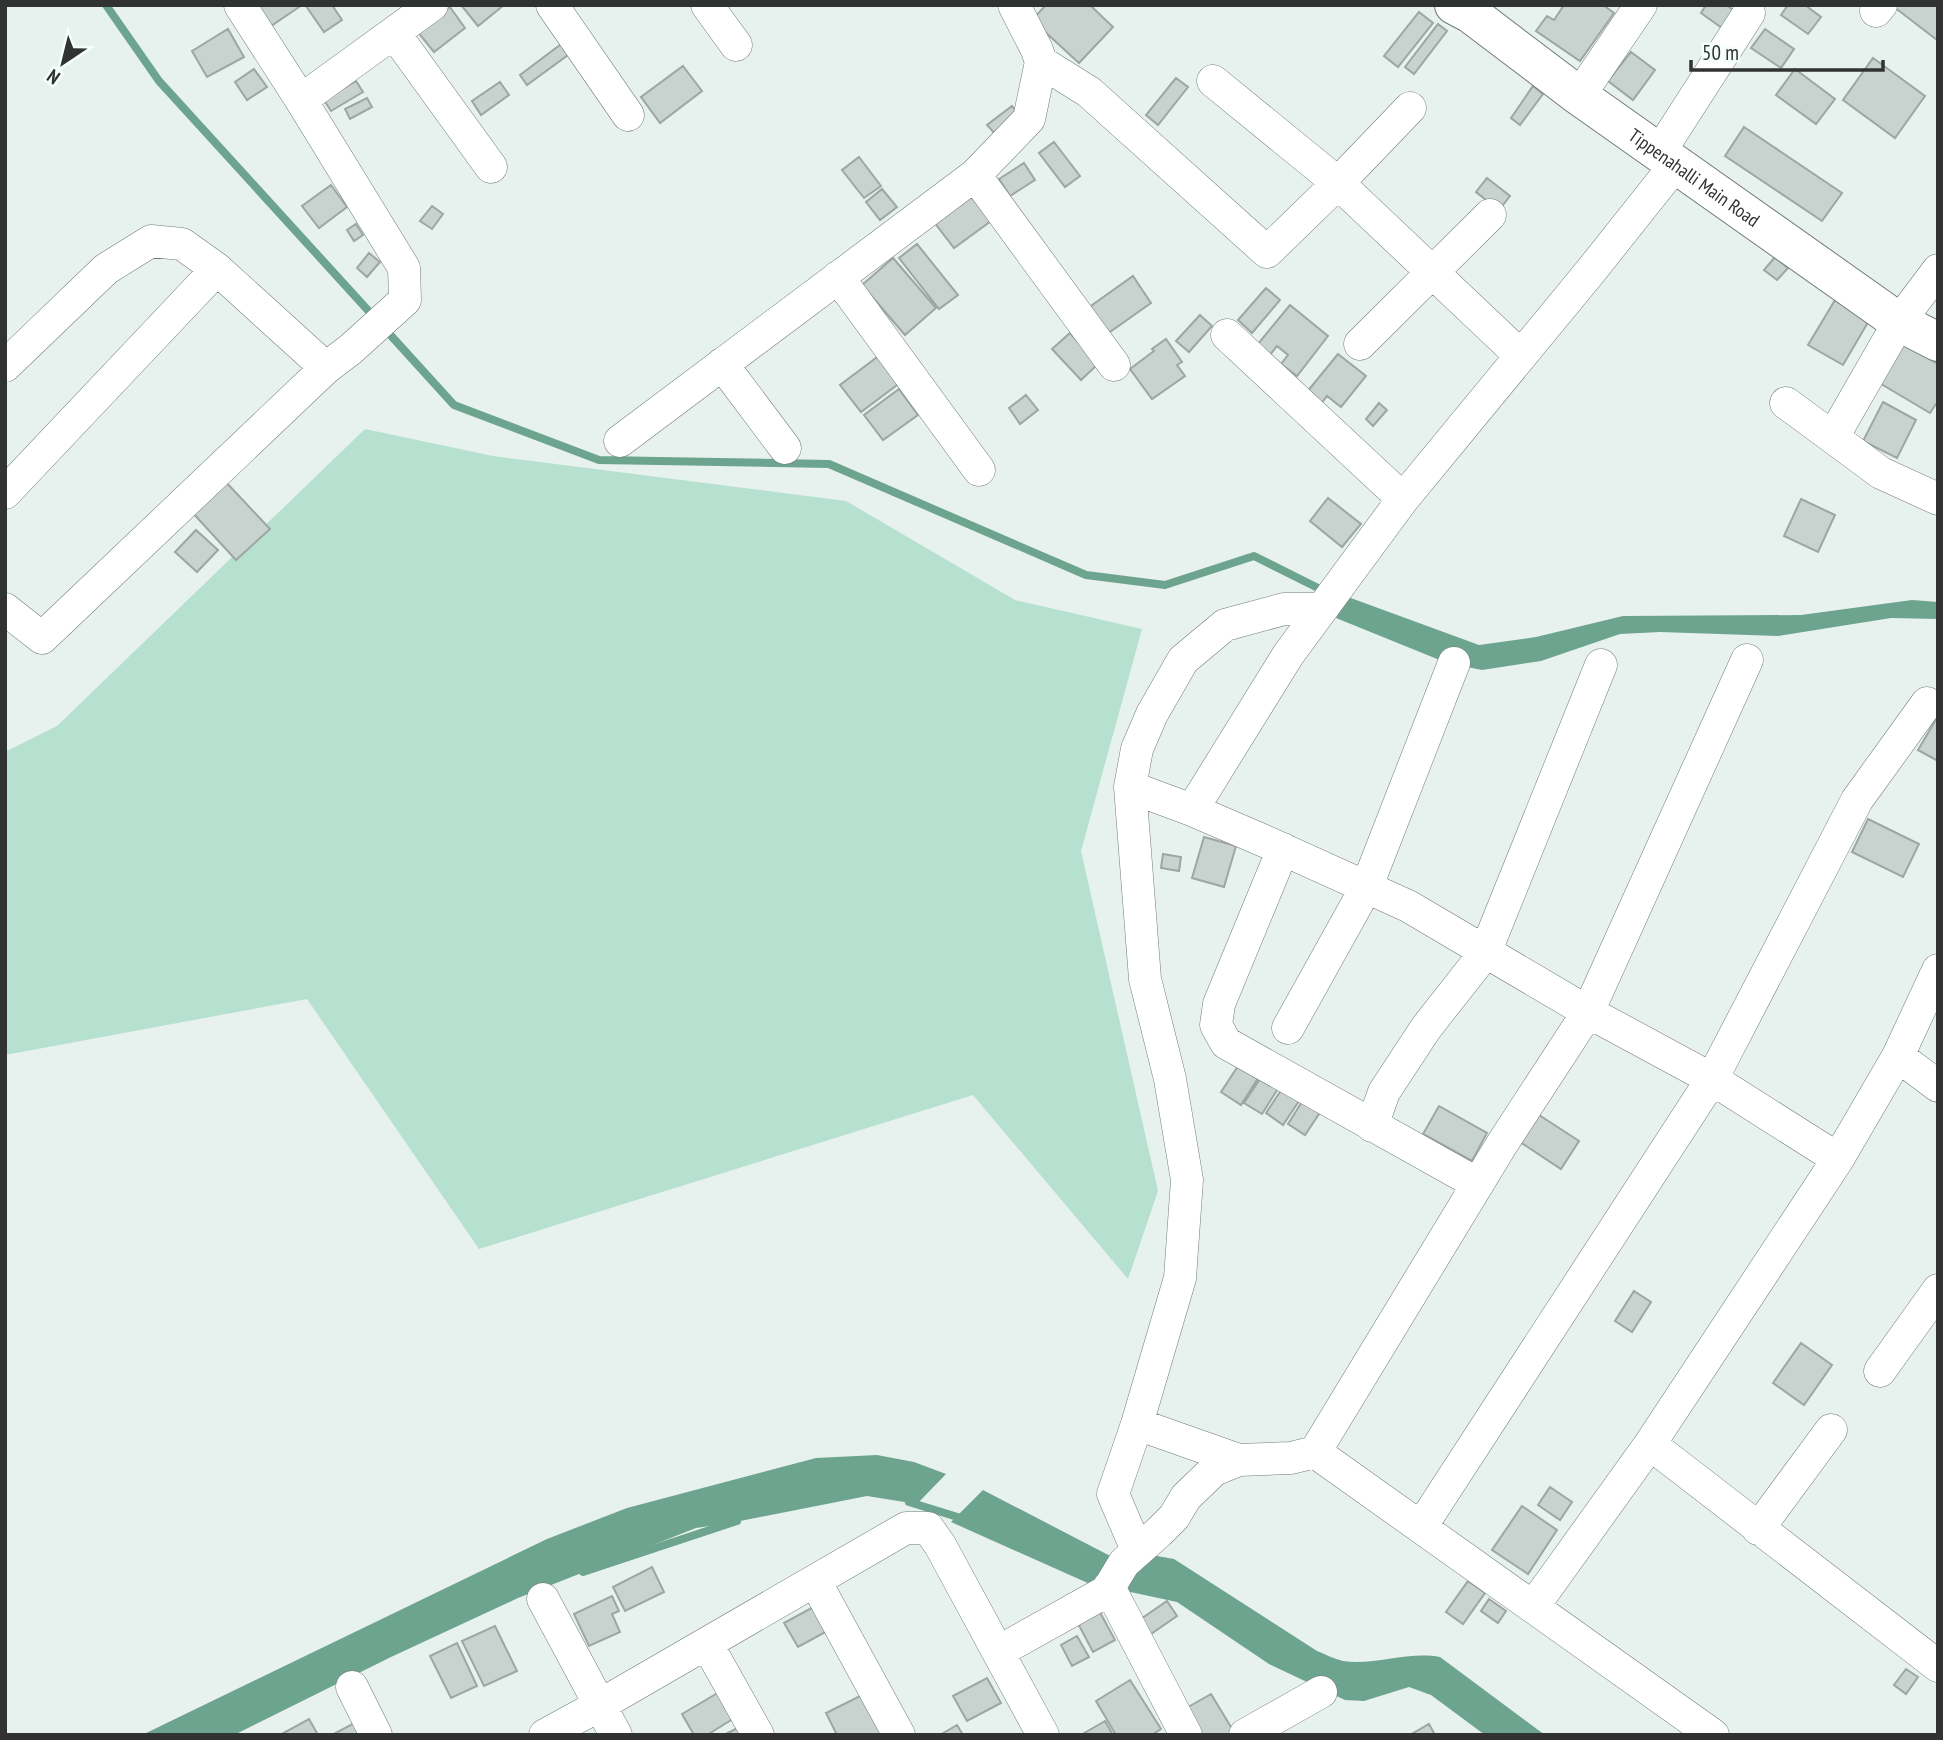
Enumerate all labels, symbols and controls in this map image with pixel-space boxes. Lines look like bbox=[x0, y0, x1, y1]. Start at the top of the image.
north arrow bbox=[28, 28, 98, 98]
scale bar bbox=[1691, 28, 1884, 72]
text: 50 m bbox=[1702, 39, 1739, 66]
text: N bbox=[42, 64, 64, 90]
street label: Tippenahalli Main Road bbox=[1624, 123, 1764, 232]

